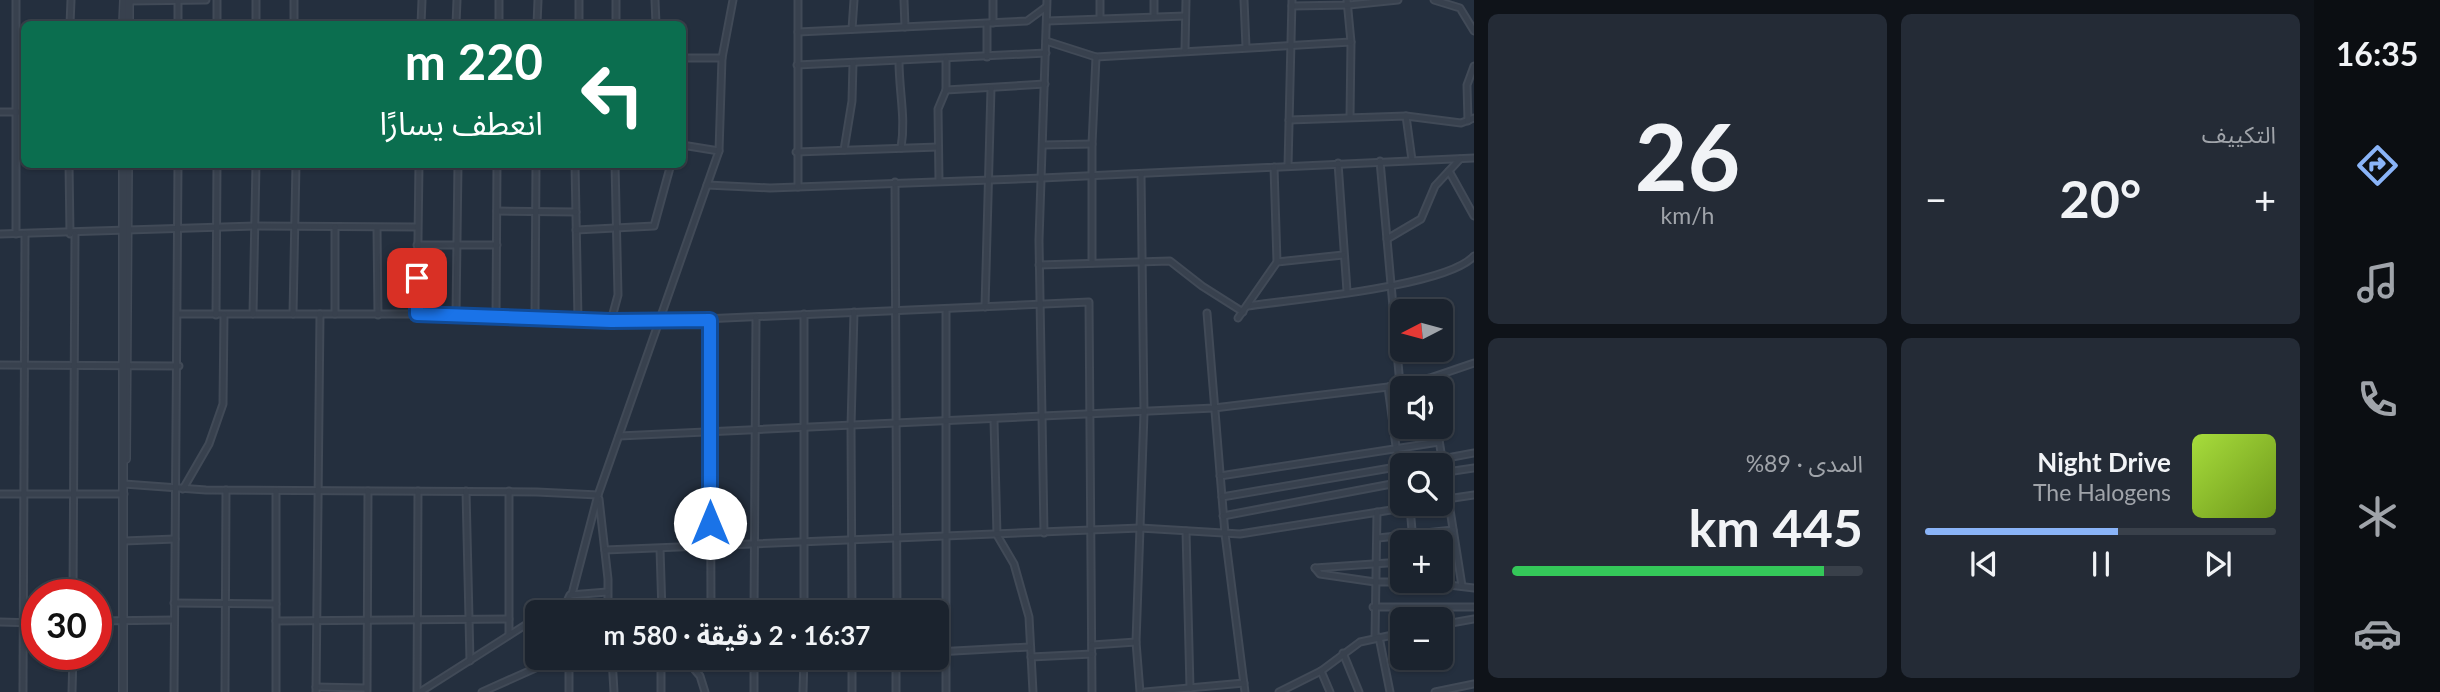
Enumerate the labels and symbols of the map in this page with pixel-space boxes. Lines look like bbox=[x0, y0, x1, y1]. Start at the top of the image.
pin bbox=[387, 248, 447, 308]
north arrow bbox=[1390, 299, 1452, 362]
position arrow bbox=[673, 486, 747, 560]
speed limit sign: 30 bbox=[21, 579, 112, 670]

